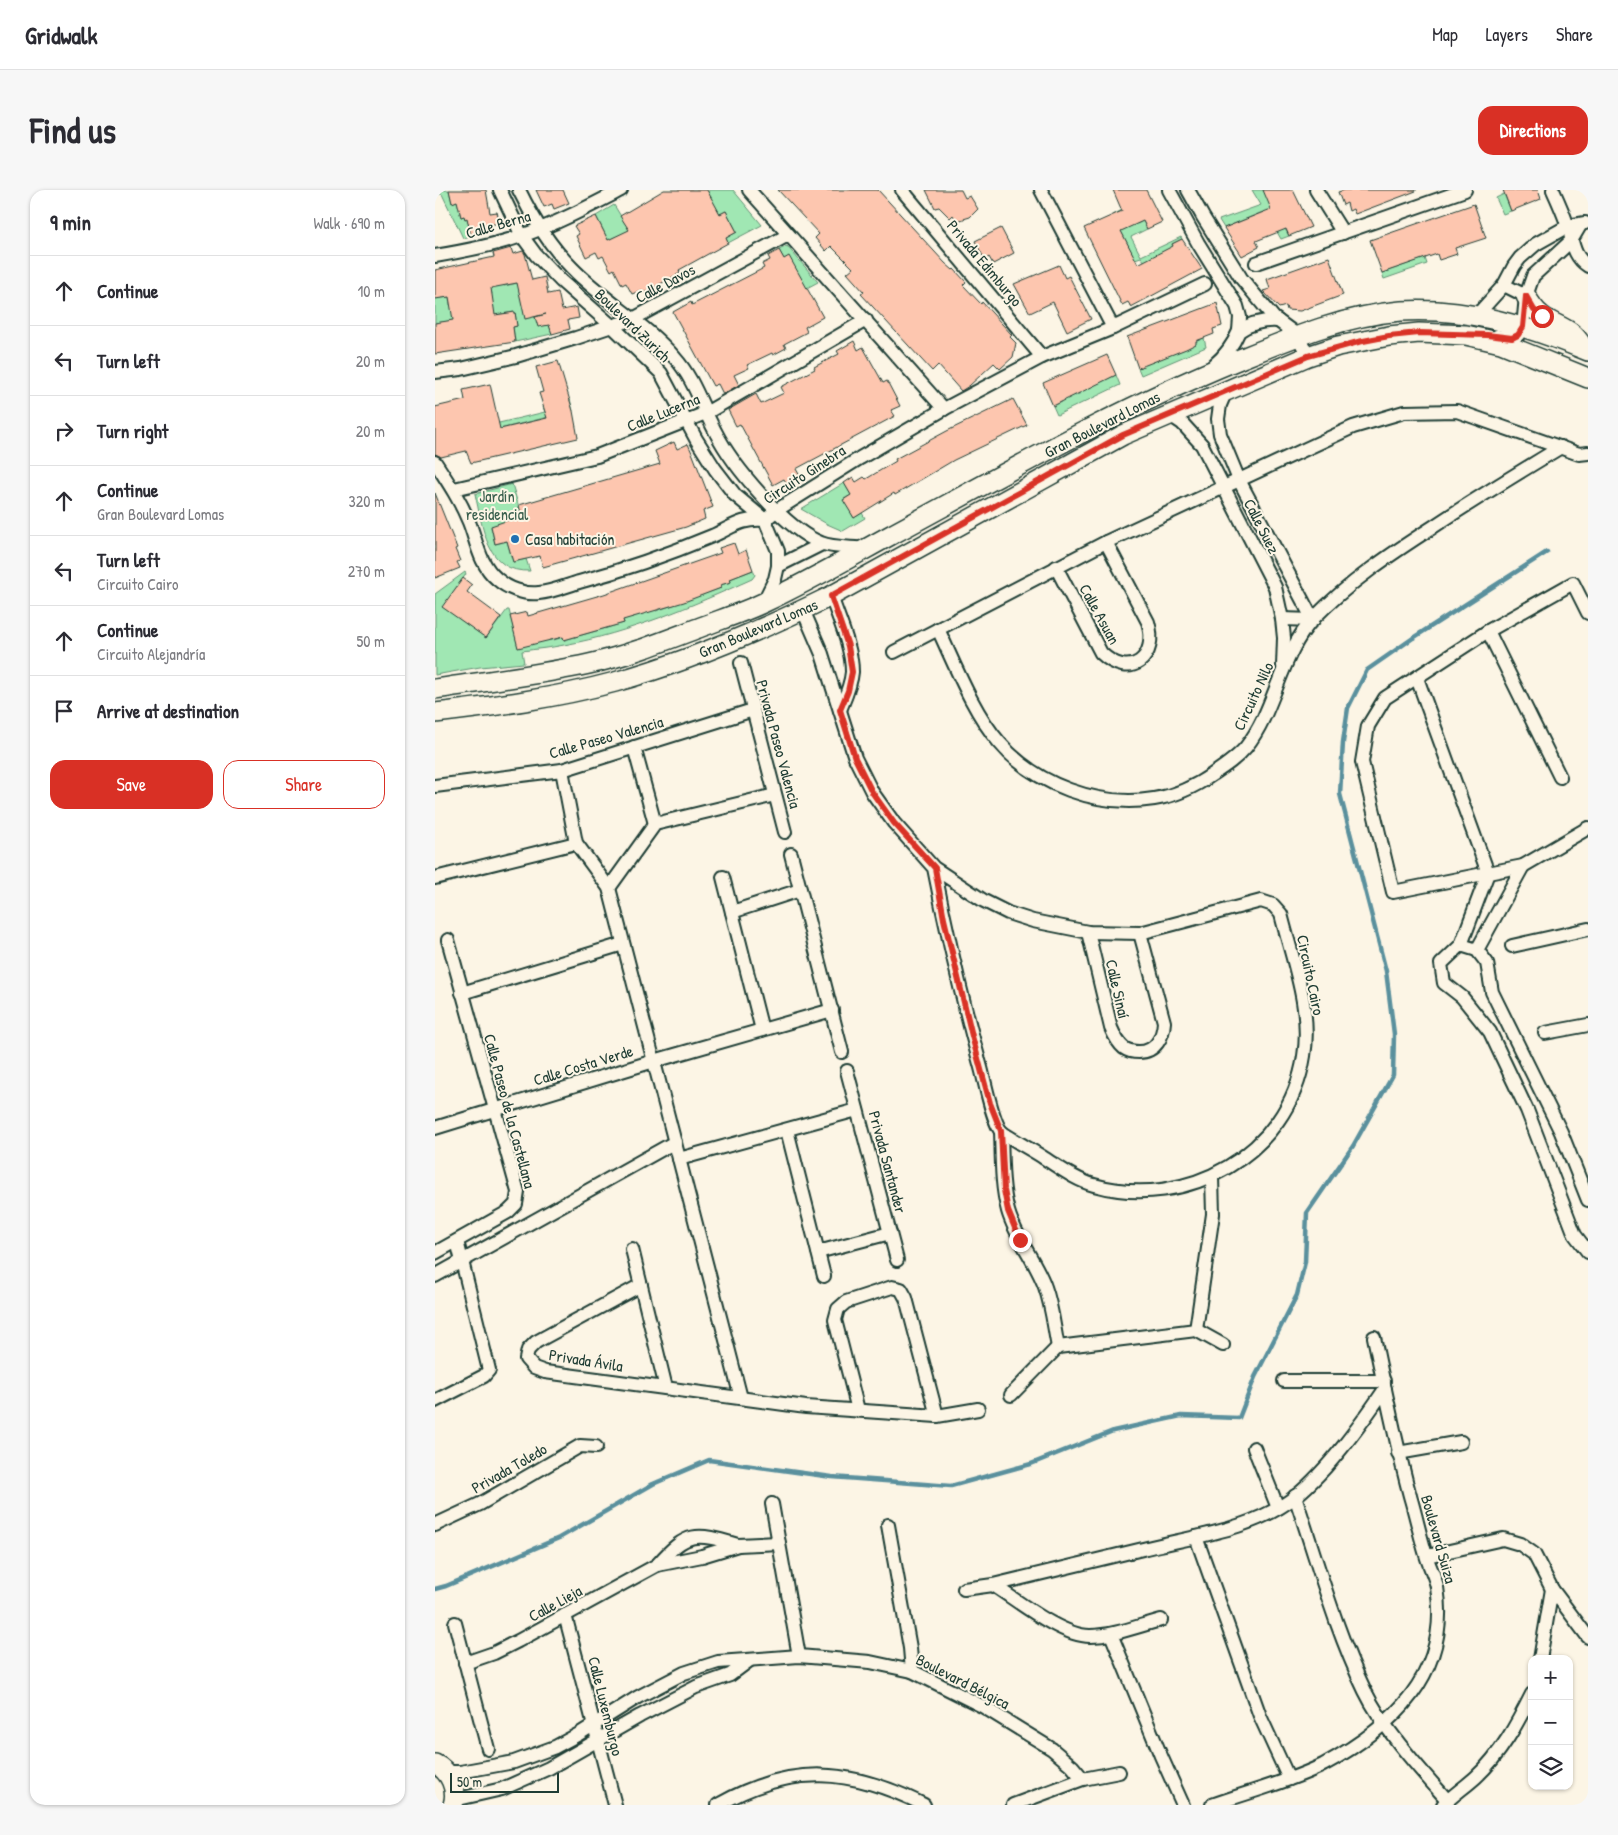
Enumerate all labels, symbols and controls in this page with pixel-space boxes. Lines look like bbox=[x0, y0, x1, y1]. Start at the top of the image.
text: Gridwalk bbox=[25, 19, 97, 51]
text: Map bbox=[1432, 22, 1458, 47]
text: Layers bbox=[1486, 22, 1528, 47]
text: Share bbox=[1556, 22, 1593, 47]
button: Directions bbox=[1478, 106, 1588, 155]
text: Find us bbox=[30, 107, 116, 154]
street label: Calle Berna bbox=[463, 204, 533, 244]
text: 9 min bbox=[50, 208, 91, 237]
text: Walk · 690 m bbox=[313, 212, 385, 234]
street label: Privada Edimburgo bbox=[942, 215, 1028, 311]
street label: Calle Davos bbox=[631, 258, 699, 308]
icon: ahead bbox=[50, 277, 78, 305]
text: Continue bbox=[97, 278, 158, 304]
text: 10 m bbox=[357, 280, 385, 302]
street label: Boulevard Zurich bbox=[590, 283, 676, 367]
route start bbox=[1531, 305, 1554, 328]
icon: left bbox=[50, 347, 78, 375]
text: Turn left bbox=[97, 348, 160, 374]
text: 20 m bbox=[356, 350, 385, 372]
street label: Gran Boulevard Lomas bbox=[1040, 385, 1164, 463]
street label: Calle Lucerna bbox=[623, 387, 703, 437]
icon: right bbox=[50, 417, 78, 445]
text: Turn right bbox=[97, 418, 168, 444]
text: 20 m bbox=[356, 420, 385, 442]
street label: Circuito Ginebra bbox=[758, 439, 850, 509]
text: Continue bbox=[97, 477, 158, 503]
park label: Jardín residencial bbox=[466, 485, 529, 525]
icon: ahead bbox=[50, 487, 78, 515]
text: 320 m bbox=[349, 490, 385, 512]
street label: Calle Suez bbox=[1239, 495, 1285, 557]
text: Gran Boulevard Lomas bbox=[97, 503, 224, 525]
place label: Casa habitación bbox=[525, 528, 615, 550]
marker: Casa habitación bbox=[509, 533, 521, 545]
text: Turn left bbox=[97, 547, 160, 573]
icon: left bbox=[50, 557, 78, 585]
text: 270 m bbox=[348, 560, 385, 582]
text: Circuito Cairo bbox=[97, 573, 179, 595]
street label: Calle Asuan bbox=[1074, 580, 1126, 648]
street label: Gran Boulevard Lomas bbox=[695, 593, 821, 663]
text: Continue bbox=[97, 617, 158, 643]
icon: ahead bbox=[50, 627, 78, 655]
text: 50 m bbox=[357, 630, 385, 652]
text: Circuito Alejandría bbox=[97, 643, 205, 665]
street label: Circuito Nilo bbox=[1228, 658, 1279, 734]
street label: Privada Paseo Valencia bbox=[751, 677, 807, 811]
icon: arrive bbox=[50, 697, 78, 725]
text: Arrive at destination bbox=[97, 698, 239, 724]
street label: Calle Paseo Valencia bbox=[546, 710, 666, 764]
button: Save bbox=[50, 760, 213, 809]
button: Share bbox=[223, 760, 385, 809]
street label: Circuito Cairo bbox=[1292, 933, 1330, 1018]
street label: Calle Sinaí bbox=[1101, 957, 1135, 1021]
street label: Calle Paseo de la Castellana bbox=[479, 1031, 541, 1191]
street label: Calle Costa Verde bbox=[531, 1039, 636, 1091]
street label: Privada Santander bbox=[864, 1108, 912, 1216]
route end bbox=[1009, 1229, 1032, 1252]
street label: Privada Ávila bbox=[547, 1343, 625, 1377]
street label: Privada Toledo bbox=[467, 1437, 551, 1498]
street label: Boulevard Suiza bbox=[1416, 1492, 1462, 1586]
street label: Calle Lieja bbox=[524, 1579, 586, 1627]
street label: Boulevard Bélgica bbox=[912, 1648, 1014, 1714]
street label: Calle Luxemburgo bbox=[583, 1654, 629, 1758]
map controls bbox=[1528, 1655, 1573, 1790]
button: + bbox=[1528, 1655, 1573, 1700]
button: − bbox=[1528, 1700, 1573, 1745]
button: layers bbox=[1528, 1745, 1573, 1790]
scale bar bbox=[450, 1770, 559, 1793]
text: 50 m bbox=[457, 1772, 482, 1791]

